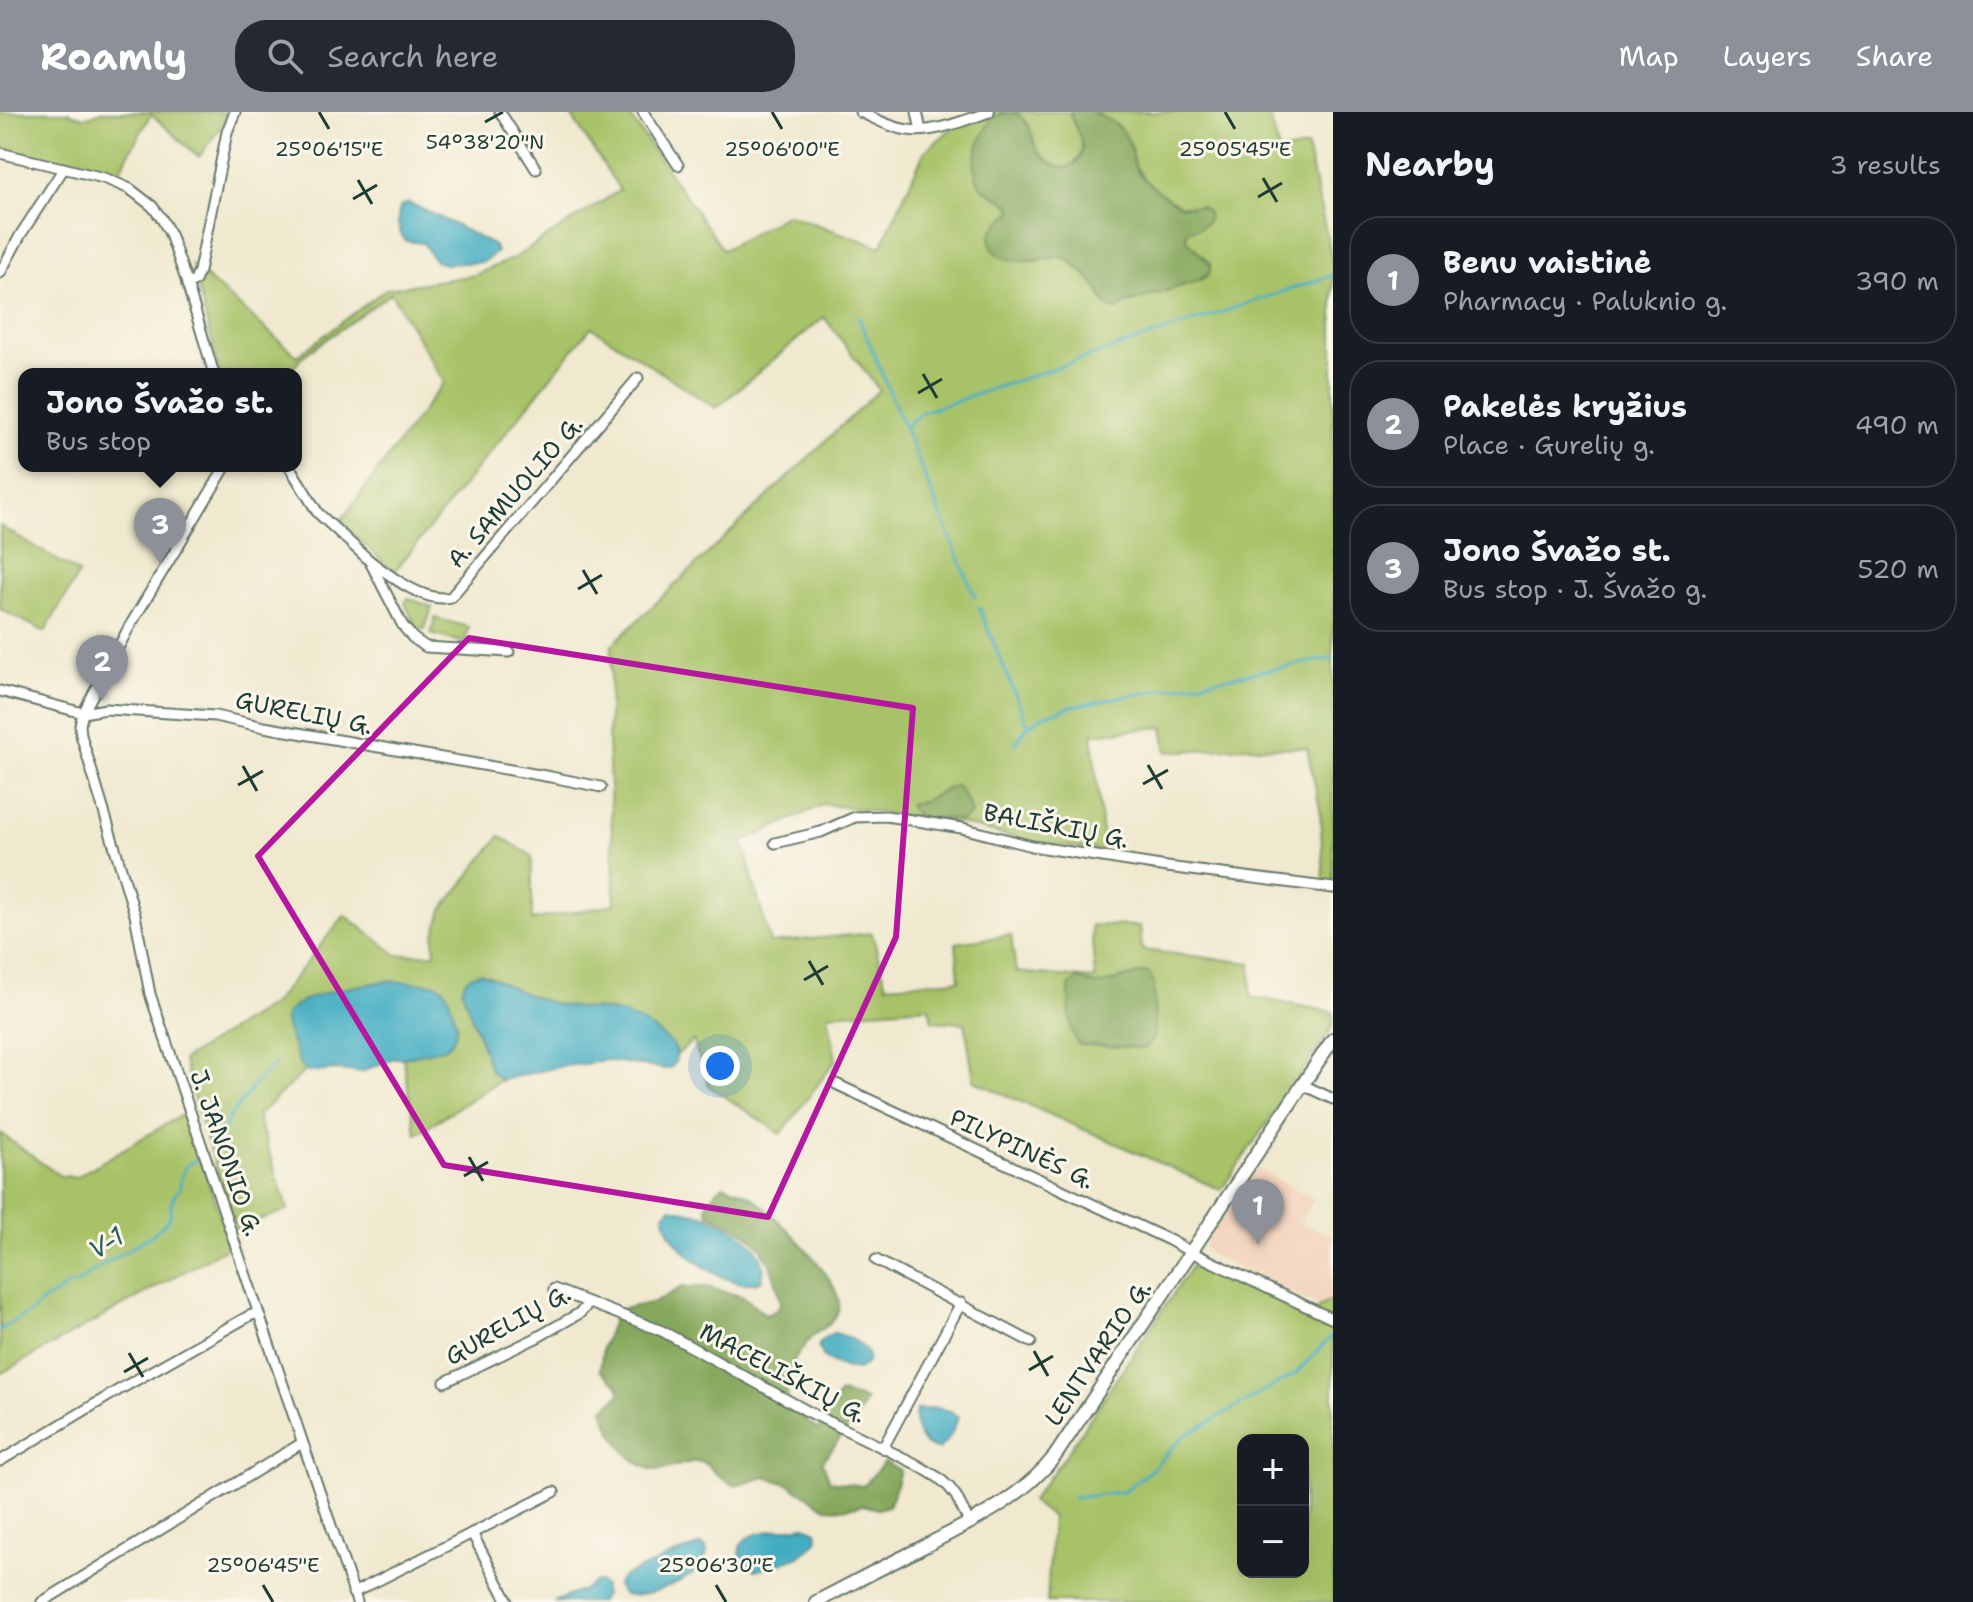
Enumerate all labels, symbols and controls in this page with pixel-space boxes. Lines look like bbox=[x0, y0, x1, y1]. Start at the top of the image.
search box bbox=[235, 20, 795, 92]
text: Roamly bbox=[40, 31, 187, 82]
icon: search bbox=[263, 34, 307, 78]
text: Search here bbox=[327, 36, 499, 77]
text: Map bbox=[1619, 37, 1679, 75]
text: Layers bbox=[1723, 37, 1812, 75]
text: Share bbox=[1856, 37, 1933, 75]
text: 54°38'20"N bbox=[426, 129, 544, 155]
text: 25°06'15"E bbox=[275, 136, 383, 162]
text: 25°06'00"E bbox=[724, 136, 840, 162]
text: 25°05'45"E bbox=[1179, 136, 1291, 162]
text: Nearby bbox=[1365, 141, 1495, 187]
text: 3 results bbox=[1829, 147, 1941, 182]
text: Benu vaistinė bbox=[1443, 242, 1652, 283]
text: 1 bbox=[1387, 263, 1399, 298]
text: 390 m bbox=[1855, 263, 1939, 298]
text: Pharmacy · Paluknio g. bbox=[1443, 283, 1727, 318]
popup bbox=[18, 368, 302, 472]
text: Jono Švažo st. bbox=[46, 382, 274, 423]
text: Pakelės kryžius bbox=[1443, 386, 1687, 427]
text: 2 bbox=[1384, 407, 1402, 442]
text: 490 m bbox=[1855, 407, 1939, 442]
street label: A. SAMUOLIO G. bbox=[440, 409, 590, 575]
text: Bus stop bbox=[46, 423, 151, 458]
text: Place · Gurelių g. bbox=[1443, 427, 1655, 462]
pin: 3 bbox=[134, 498, 186, 564]
text: Jono Švažo st. bbox=[1443, 530, 1671, 571]
text: 3 bbox=[1384, 551, 1402, 586]
text: 520 m bbox=[1858, 551, 1939, 586]
text: Bus stop · J. Švažo g. bbox=[1443, 571, 1707, 606]
pin: 2 bbox=[76, 635, 128, 701]
street label: GURELIŲ G. bbox=[233, 684, 375, 742]
street label: BALIŠKIŲ G. bbox=[981, 796, 1131, 856]
your location bbox=[700, 1046, 740, 1086]
street label: J. JANONIO G. bbox=[183, 1065, 269, 1241]
street label: PILYPINĖS G. bbox=[945, 1102, 1099, 1196]
pin: 1 bbox=[1232, 1179, 1284, 1245]
water label: V-1 bbox=[81, 1218, 130, 1267]
street label: LENTVARIO G. bbox=[1037, 1274, 1159, 1432]
street label: GURELIŲ G. bbox=[440, 1277, 576, 1373]
street label: MACELIŠKIŲ G. bbox=[694, 1316, 872, 1430]
map controls bbox=[1237, 1434, 1309, 1578]
button: + bbox=[1237, 1434, 1309, 1506]
button: − bbox=[1237, 1506, 1309, 1578]
text: 25°06'45"E bbox=[207, 1552, 319, 1578]
text: 25°06'30"E bbox=[658, 1552, 774, 1578]

